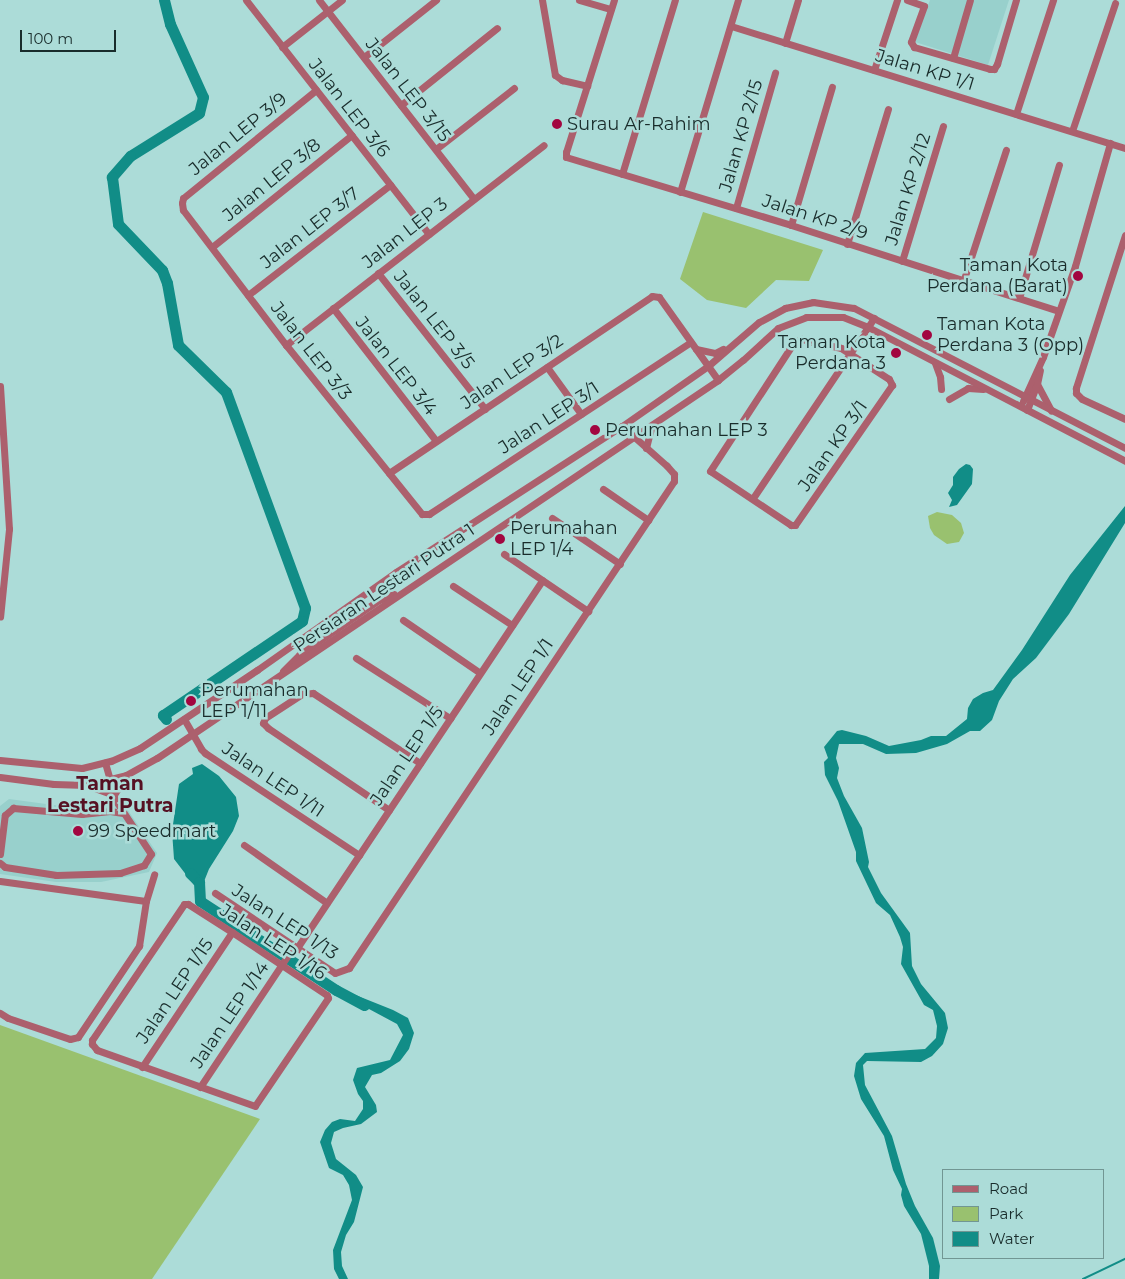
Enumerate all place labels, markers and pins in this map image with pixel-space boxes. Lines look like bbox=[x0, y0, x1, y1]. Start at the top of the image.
place label: Surau Ar-Rahim bbox=[567, 113, 711, 135]
marker: Surau Ar-Rahim bbox=[551, 118, 563, 130]
place label: Taman Kota Perdana (Barat) bbox=[927, 255, 1068, 298]
marker: Taman Kota Perdana (Barat) bbox=[1072, 270, 1084, 282]
place label: Taman Kota Perdana 3 (Opp) bbox=[937, 314, 1084, 356]
marker: Taman Kota Perdana 3 (Opp) bbox=[921, 329, 933, 341]
place label: Taman Kota Perdana 3 bbox=[778, 332, 886, 374]
marker: Taman Kota Perdana 3 bbox=[890, 347, 902, 359]
place label: Perumahan LEP 3 bbox=[605, 419, 768, 441]
marker: Perumahan LEP 3 bbox=[589, 424, 601, 436]
place label: Perumahan LEP 1/4 bbox=[510, 518, 618, 560]
marker: Perumahan LEP 1/4 bbox=[494, 533, 506, 545]
place label: Perumahan LEP 1/11 bbox=[201, 680, 309, 722]
marker: Perumahan LEP 1/11 bbox=[185, 695, 197, 707]
place label: 99 Speedmart bbox=[88, 820, 216, 842]
marker: 99 Speedmart bbox=[72, 825, 84, 837]

